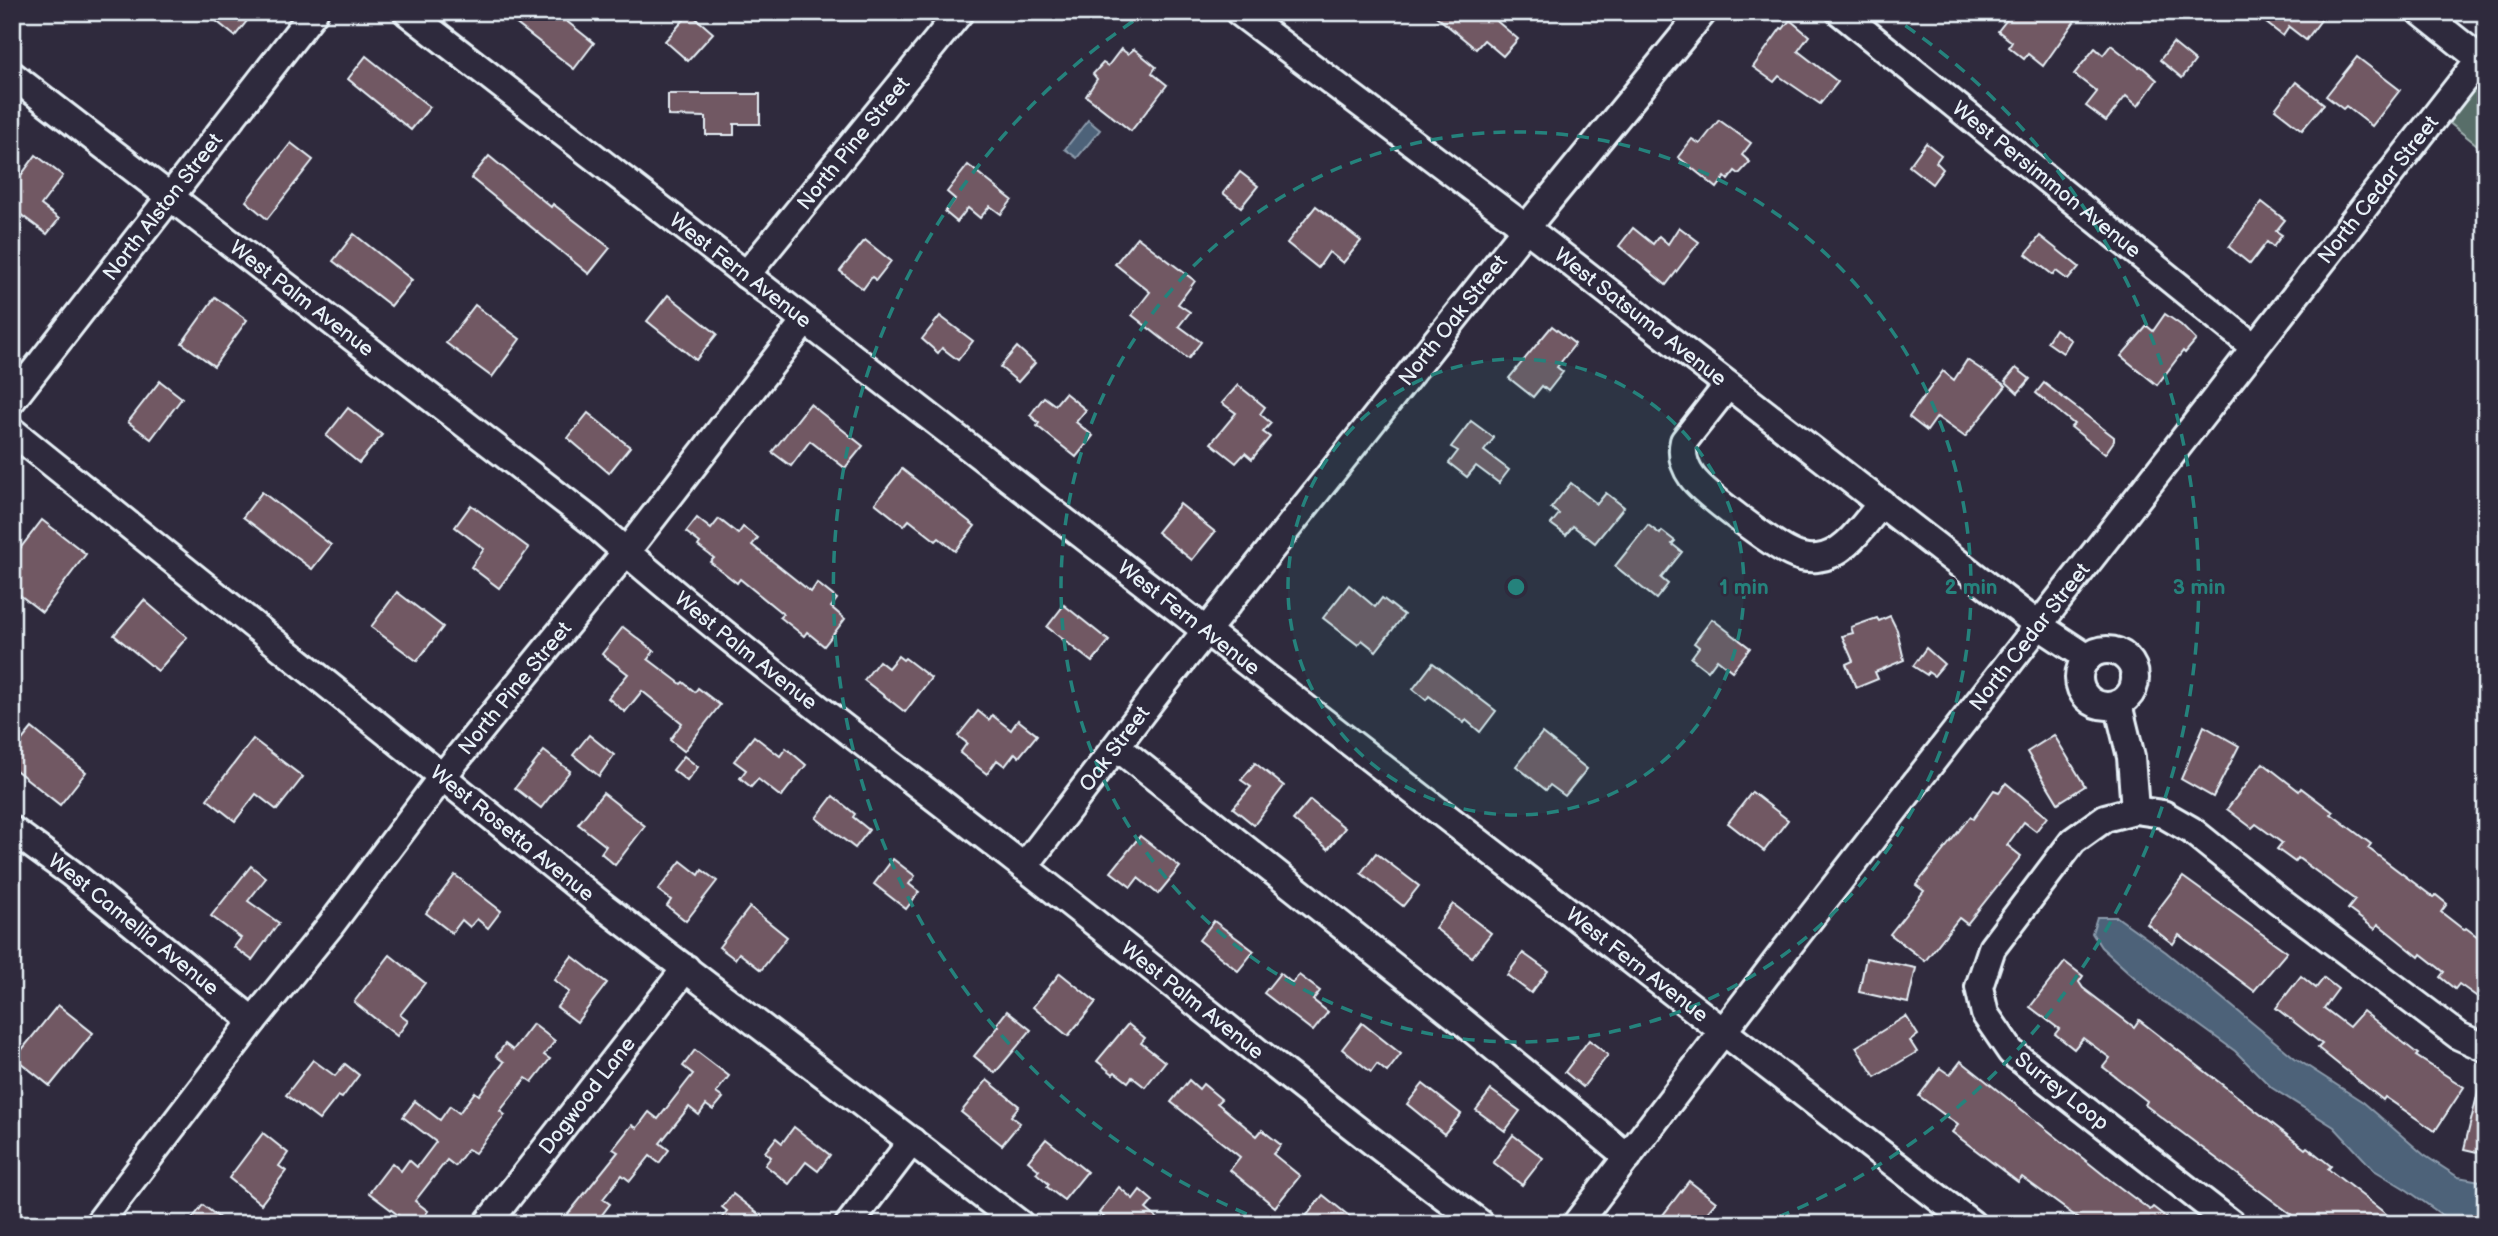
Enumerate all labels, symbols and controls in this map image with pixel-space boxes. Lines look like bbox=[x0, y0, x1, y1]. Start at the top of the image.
street label: North Pine Street bbox=[792, 71, 916, 215]
street label: West Persimmon Avenue bbox=[1947, 96, 2146, 263]
street label: North Cedar Street bbox=[2313, 110, 2444, 269]
street label: North Alston Street bbox=[98, 128, 228, 286]
street label: West Fern Avenue bbox=[664, 208, 816, 334]
street label: West Palm Avenue bbox=[225, 235, 379, 362]
street label: West Satsuma Avenue bbox=[1549, 243, 1731, 392]
street label: North Oak Street bbox=[1394, 250, 1513, 391]
street label: West Fern Avenue bbox=[1113, 555, 1265, 681]
street label: North Cedar Street bbox=[1964, 557, 2096, 716]
centre of rings bbox=[1504, 575, 1528, 599]
text: 1 min bbox=[1719, 575, 1769, 600]
text: 2 min bbox=[1944, 575, 1998, 600]
text: 3 min bbox=[2173, 575, 2225, 600]
street label: West Palm Avenue bbox=[669, 586, 822, 716]
street label: North Pine Street bbox=[453, 616, 577, 760]
street label: Oak Street bbox=[1074, 701, 1156, 797]
street label: West Rosetta Avenue bbox=[425, 760, 599, 907]
street label: West Camellia Avenue bbox=[43, 849, 224, 1001]
street label: West Fern Avenue bbox=[1561, 902, 1713, 1028]
street label: West Palm Avenue bbox=[1116, 936, 1269, 1065]
street label: Dogwood Lane bbox=[534, 1032, 641, 1159]
street label: Surrey Loop bbox=[2010, 1047, 2114, 1136]

